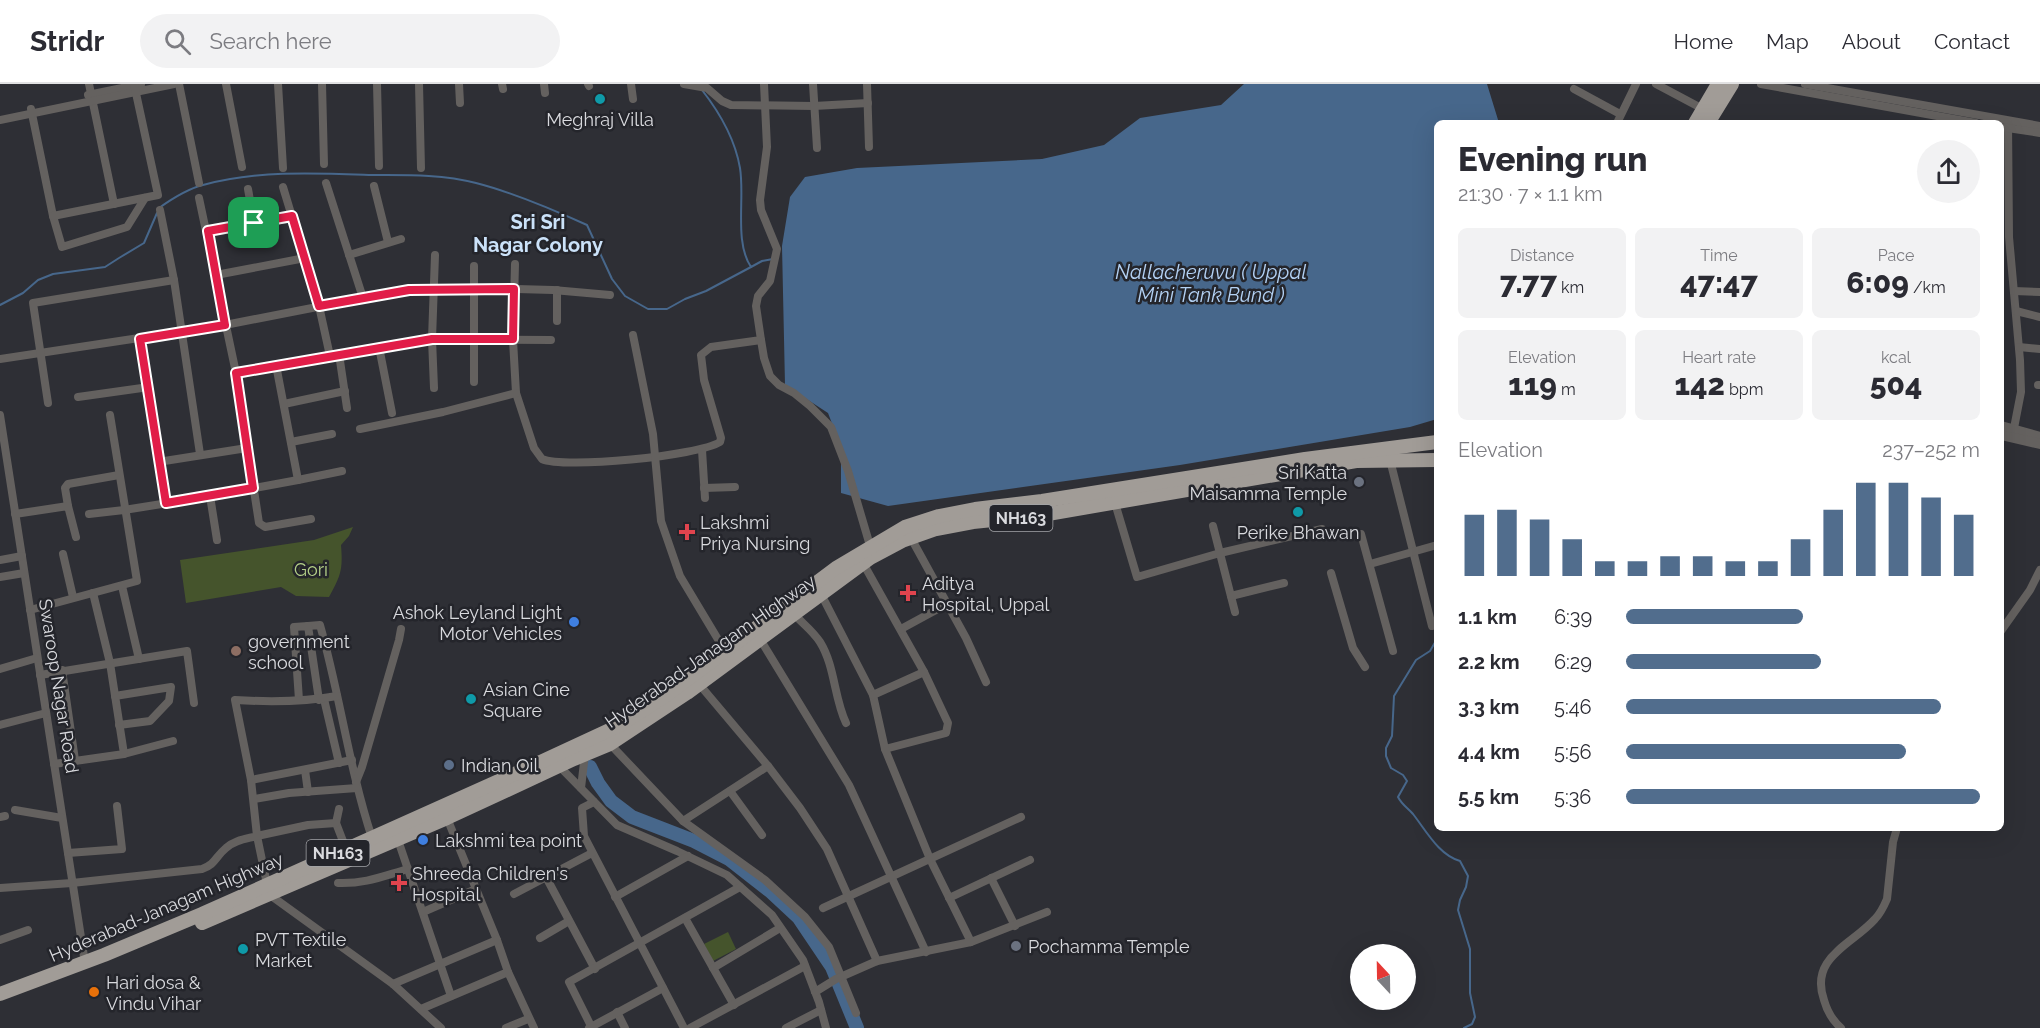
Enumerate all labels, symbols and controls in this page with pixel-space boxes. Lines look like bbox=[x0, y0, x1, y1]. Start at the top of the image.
search box bbox=[140, 14, 560, 68]
text: Stridr bbox=[30, 25, 104, 58]
icon: search bbox=[161, 25, 194, 58]
text: Search here bbox=[209, 28, 332, 54]
text: Home bbox=[1674, 29, 1733, 54]
text: Map bbox=[1766, 29, 1809, 54]
text: About bbox=[1842, 29, 1901, 54]
text: Contact bbox=[1934, 29, 2010, 54]
marker: Meghraj Villa bbox=[593, 92, 607, 106]
place label: Meghraj Villa bbox=[546, 109, 654, 130]
text: Evening run bbox=[1458, 140, 1648, 179]
button: share bbox=[1917, 140, 1980, 203]
text: 21:30 · 7 × 1.1 km bbox=[1458, 182, 1603, 206]
pin bbox=[228, 197, 279, 248]
icon: arrive bbox=[237, 206, 270, 239]
district label: Sri Sri Nagar Colony bbox=[473, 210, 603, 257]
text: Distance bbox=[1510, 246, 1574, 265]
text: Time bbox=[1700, 246, 1738, 265]
text: Pace bbox=[1878, 246, 1914, 265]
water label: Nallacheruvu ( Uppal Mini Tank Bund ) bbox=[1115, 260, 1307, 307]
text: 7.77 bbox=[1500, 265, 1557, 300]
text: 47:47 bbox=[1680, 265, 1758, 300]
text: 6:09 bbox=[1846, 265, 1909, 300]
text: km bbox=[1557, 278, 1584, 297]
text: /km bbox=[1909, 278, 1946, 297]
text: Elevation bbox=[1508, 348, 1576, 367]
text: Heart rate bbox=[1682, 348, 1756, 367]
text: kcal bbox=[1881, 348, 1911, 367]
text: 119 bbox=[1508, 367, 1557, 402]
text: 142 bbox=[1675, 367, 1725, 402]
text: 504 bbox=[1870, 367, 1922, 402]
text: m bbox=[1557, 380, 1576, 399]
text: bpm bbox=[1725, 380, 1763, 399]
text: Elevation bbox=[1458, 438, 1543, 462]
text: 237–252 m bbox=[1882, 438, 1980, 462]
place label: Sri Katta Maisamma Temple bbox=[1189, 462, 1347, 504]
marker: Sri Katta Maisamma Temple bbox=[1352, 475, 1366, 489]
road number: NH163 bbox=[990, 505, 1052, 531]
marker: Perike Bhawan bbox=[1291, 505, 1305, 519]
place label: Lakshmi Priya Nursing bbox=[700, 512, 811, 554]
place label: Perike Bhawan bbox=[1237, 522, 1359, 543]
marker: Lakshmi Priya Nursing bbox=[678, 523, 696, 541]
park label: Gori bbox=[294, 559, 328, 580]
street label: Hyderabad-Janagam Highway bbox=[601, 570, 820, 732]
place label: Aditya Hospital, Uppal bbox=[922, 573, 1049, 615]
marker: Aditya Hospital, Uppal bbox=[899, 584, 917, 602]
street label: Swaroop Nagar Road bbox=[35, 597, 83, 775]
place label: Ashok Leyland Light Motor Vehicles bbox=[393, 602, 562, 644]
text: 1.1 km bbox=[1458, 605, 1517, 629]
text: 6:39 bbox=[1554, 605, 1592, 629]
marker: Ashok Leyland Light Motor Vehicles bbox=[567, 615, 581, 629]
place label: government school bbox=[248, 631, 350, 673]
marker: government school bbox=[229, 644, 243, 658]
text: 2.2 km bbox=[1458, 650, 1520, 674]
text: 6:29 bbox=[1554, 650, 1592, 674]
place label: Asian Cine Square bbox=[483, 679, 570, 721]
marker: Asian Cine Square bbox=[464, 692, 478, 706]
text: 3.3 km bbox=[1458, 695, 1519, 719]
text: 5:46 bbox=[1554, 695, 1592, 719]
text: 4.4 km bbox=[1458, 740, 1520, 764]
text: 5:56 bbox=[1554, 740, 1592, 764]
place label: Indian Oil bbox=[461, 755, 538, 776]
marker: Indian Oil bbox=[442, 758, 456, 772]
text: 5.5 km bbox=[1458, 785, 1519, 809]
text: 5:36 bbox=[1554, 785, 1591, 809]
place label: Lakshmi tea point bbox=[435, 830, 582, 851]
marker: Lakshmi tea point bbox=[416, 833, 430, 847]
road number: NH163 bbox=[306, 840, 370, 866]
street label: Hyderabad-Janagam Highway bbox=[46, 848, 286, 966]
place label: Shreeda Children's Hospital bbox=[412, 863, 568, 905]
marker: Shreeda Children's Hospital bbox=[390, 874, 408, 892]
place label: PVT Textile Market bbox=[255, 929, 347, 971]
place label: Pochamma Temple bbox=[1028, 936, 1190, 957]
marker: Pochamma Temple bbox=[1009, 939, 1023, 953]
marker: PVT Textile Market bbox=[236, 942, 250, 956]
north arrow bbox=[1350, 944, 1416, 1010]
map controls bbox=[1350, 944, 1416, 1010]
place label: Hari dosa & Vindu Vihar bbox=[106, 972, 202, 1014]
marker: Hari dosa & Vindu Vihar bbox=[87, 985, 101, 999]

